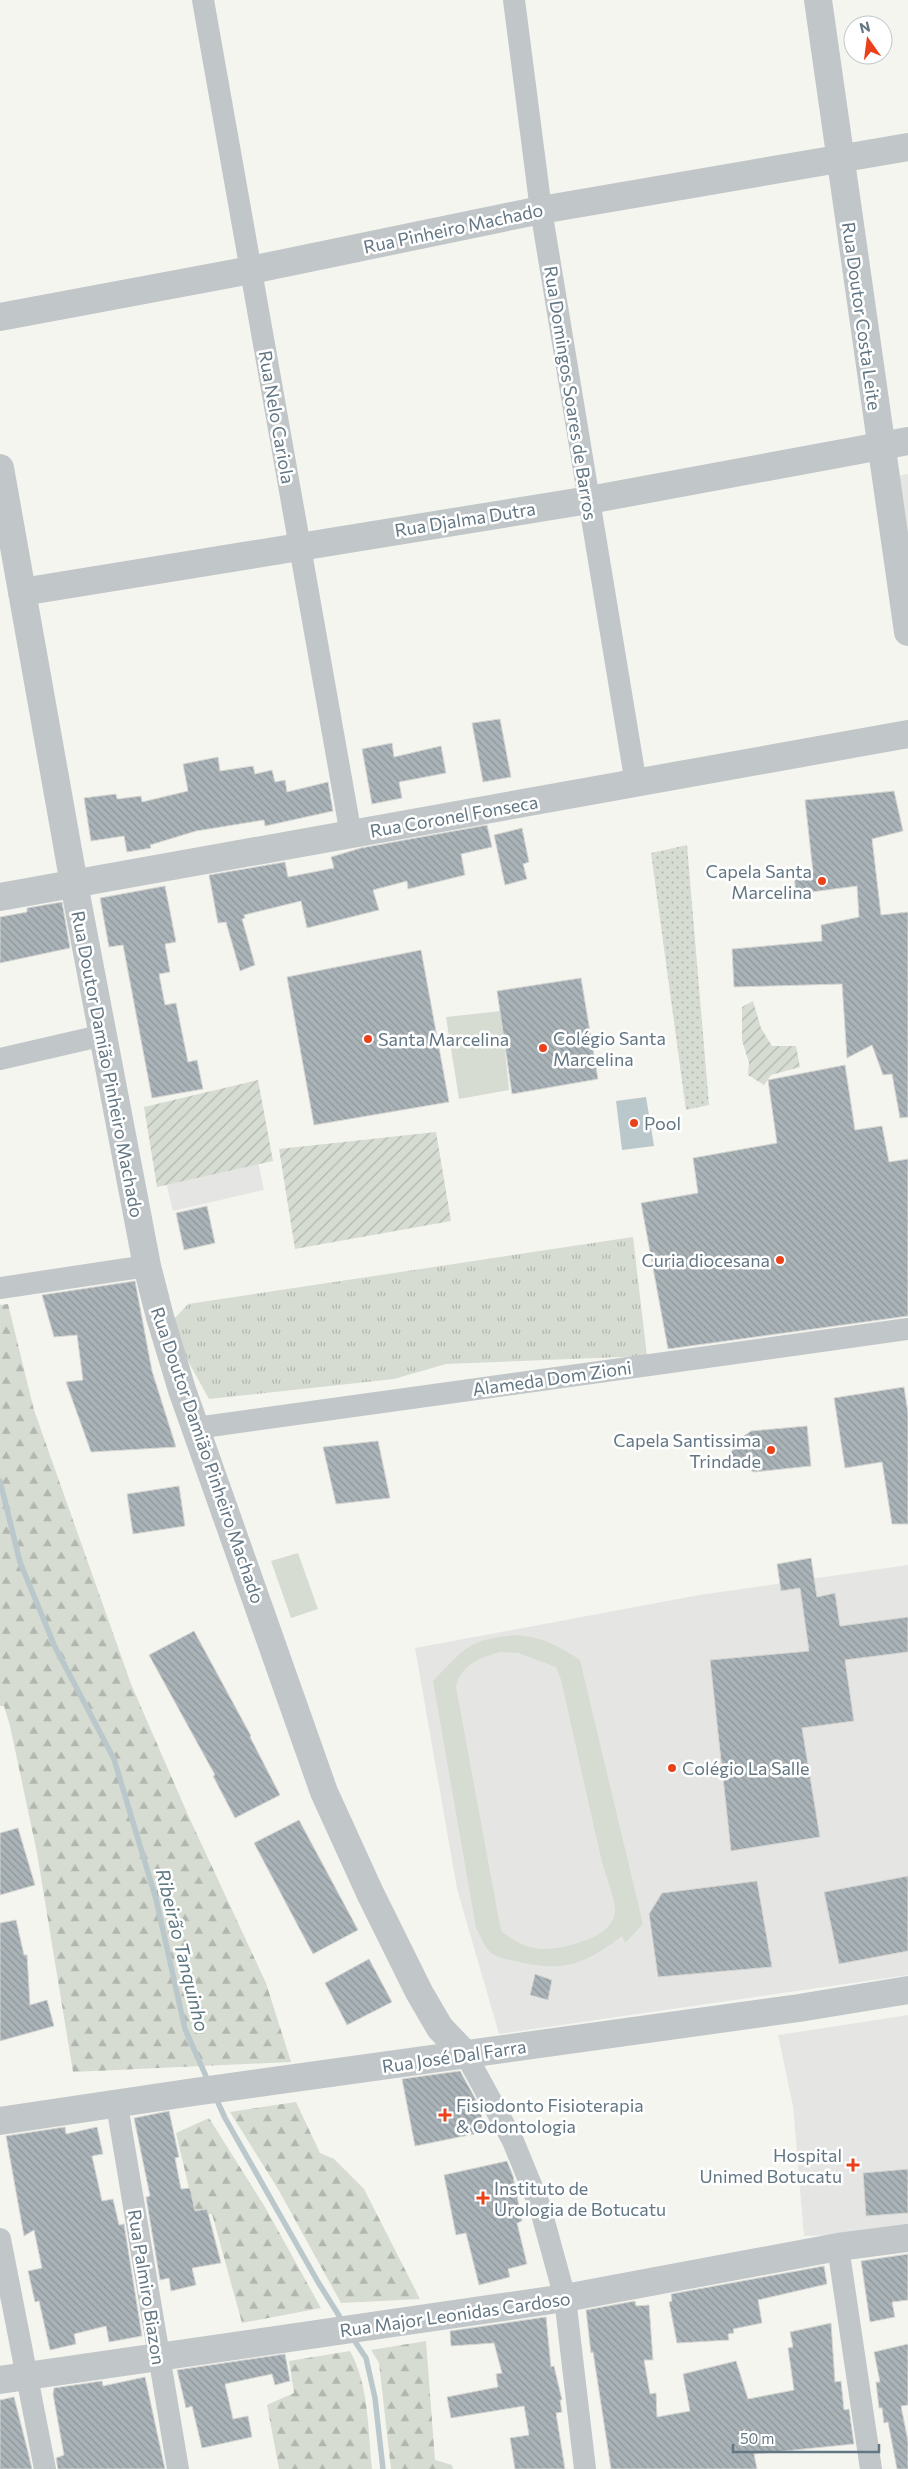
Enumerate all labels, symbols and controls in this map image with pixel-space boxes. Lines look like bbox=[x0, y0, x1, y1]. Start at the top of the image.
north arrow bbox=[843, 15, 893, 65]
text: N bbox=[858, 17, 872, 36]
street label: Rua Pinheiro Machado bbox=[361, 198, 545, 258]
street label: Rua Doutor Costa Leite bbox=[838, 220, 886, 412]
street label: Rua Domingos Soares de Barros bbox=[540, 264, 602, 522]
street label: Rua Nelo Cariola bbox=[254, 349, 300, 485]
street label: Rua Djalma Dutra bbox=[393, 497, 537, 541]
street label: Rua Coronel Fonseca bbox=[368, 790, 540, 842]
place label: Capela Santa Marcelina bbox=[706, 860, 812, 903]
marker: Capela Santa Marcelina bbox=[816, 875, 828, 887]
street label: Rua Doutor Damião Pinheiro Machado bbox=[67, 909, 149, 1219]
place label: Colégio Santa Marcelina bbox=[553, 1027, 666, 1070]
place label: Santa Marcelina bbox=[378, 1028, 509, 1050]
marker: Santa Marcelina bbox=[362, 1033, 374, 1045]
marker: Colégio Santa Marcelina bbox=[537, 1042, 549, 1054]
place label: Pool bbox=[644, 1112, 681, 1134]
marker: Pool bbox=[628, 1117, 640, 1129]
place label: Curia diocesana bbox=[641, 1249, 770, 1271]
marker: Curia diocesana bbox=[774, 1254, 786, 1266]
street label: Rua Doutor Damião Pinheiro Machado bbox=[147, 1304, 269, 1606]
street label: Alameda Dom Zioni bbox=[471, 1356, 633, 1400]
place label: Capela Santissima Trindade bbox=[613, 1429, 761, 1472]
marker: Capela Santissima Trindade bbox=[765, 1444, 777, 1456]
place label: Colégio La Salle bbox=[682, 1757, 810, 1779]
marker: Colégio La Salle bbox=[666, 1762, 678, 1774]
water label: Ribeirão Tanquinho bbox=[152, 1866, 214, 2034]
street label: Rua José Dal Farra bbox=[380, 2035, 528, 2077]
place label: Fisiodonto Fisioterapia & Odontologia bbox=[456, 2094, 644, 2137]
marker: Fisiodonto Fisioterapia & Odontologia bbox=[438, 2108, 452, 2122]
place label: Hospital Unimed Botucatu bbox=[699, 2144, 842, 2187]
marker: Hospital Unimed Botucatu bbox=[846, 2158, 860, 2172]
place label: Instituto de Urologia de Botucatu bbox=[494, 2177, 666, 2220]
marker: Instituto de Urologia de Botucatu bbox=[476, 2191, 490, 2205]
street label: Rua Palmiro Biazon bbox=[124, 2208, 170, 2366]
street label: Rua Major Leonidas Cardoso bbox=[338, 2287, 572, 2341]
scale bar bbox=[733, 2422, 879, 2454]
text: 50 m bbox=[740, 2429, 774, 2447]

